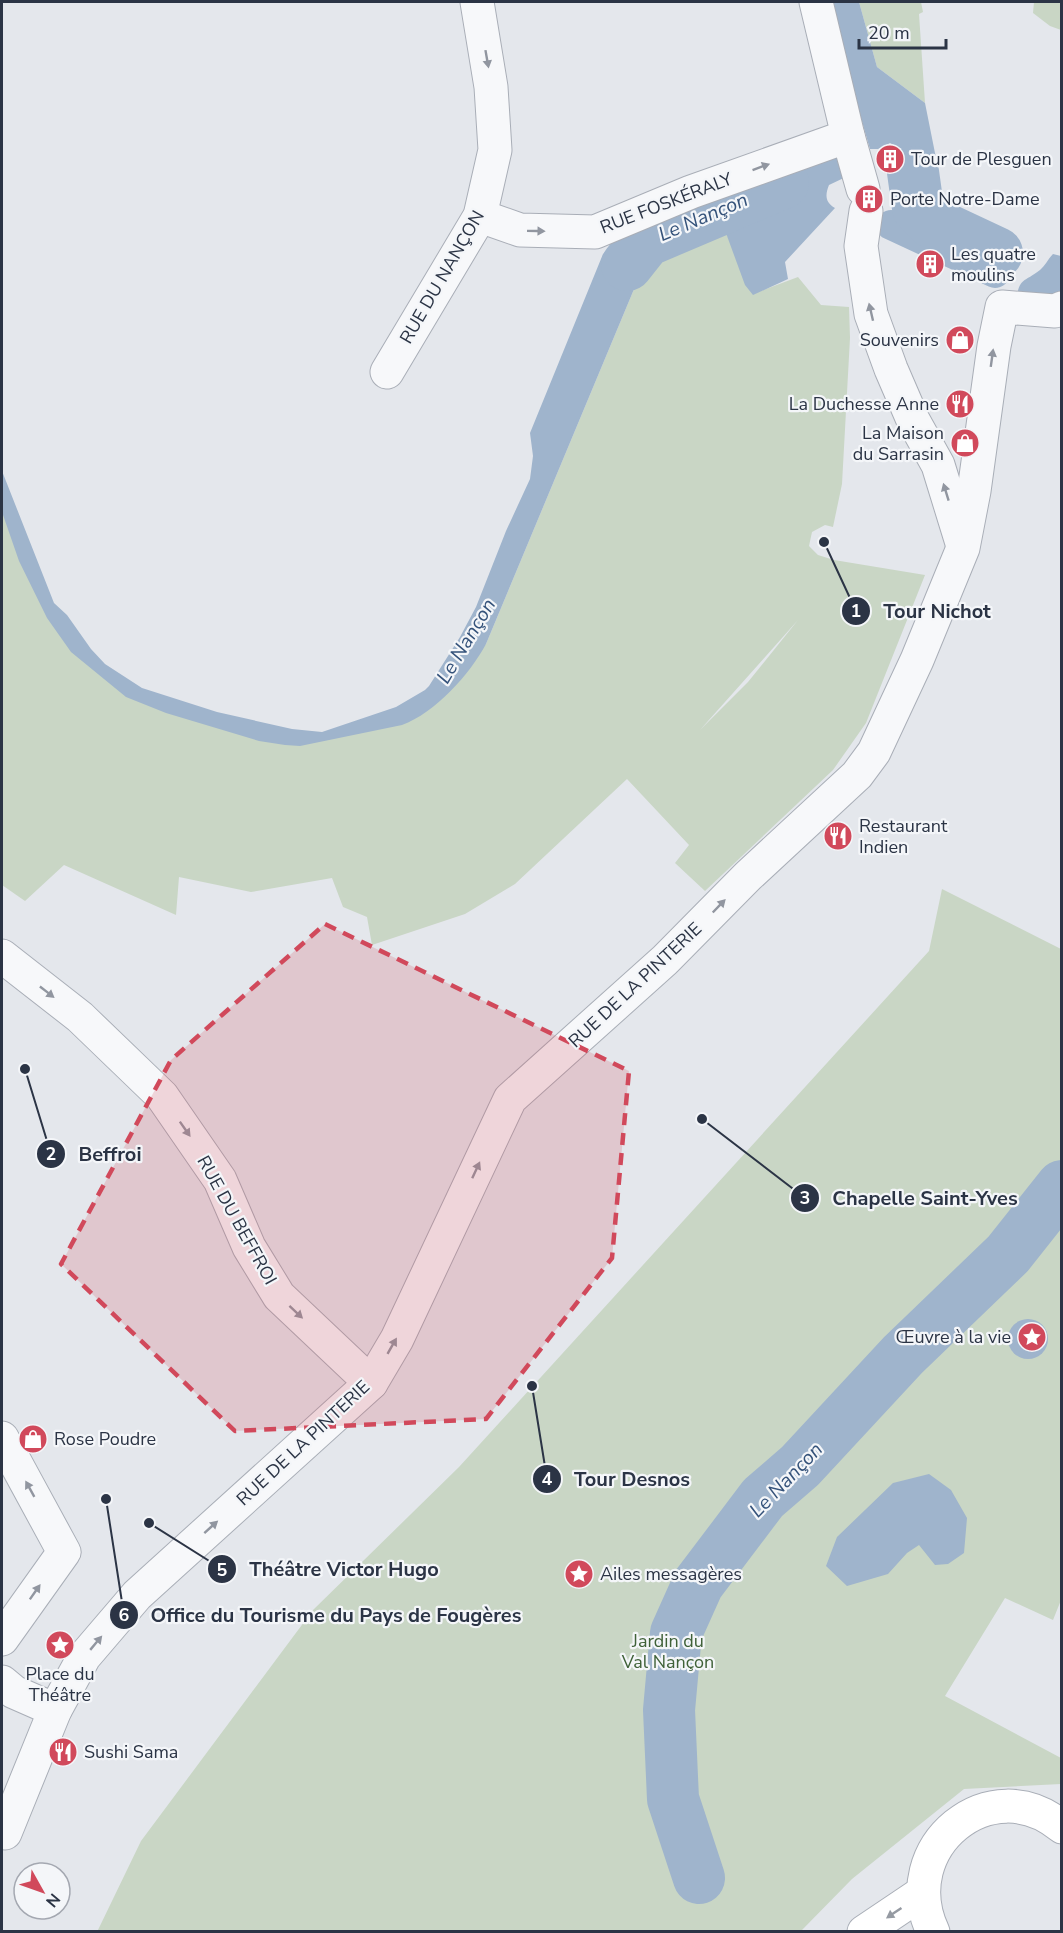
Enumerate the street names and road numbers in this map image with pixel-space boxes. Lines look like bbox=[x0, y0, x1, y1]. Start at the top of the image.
street label: RUE FOSKÉRALY bbox=[596, 167, 736, 239]
street label: RUE DU NANÇON bbox=[394, 206, 490, 348]
street label: RUE DE LA PINTERIE bbox=[563, 917, 707, 1053]
street label: RUE DU BEFFROI bbox=[192, 1151, 282, 1289]
street label: RUE DE LA PINTERIE bbox=[231, 1375, 375, 1511]

